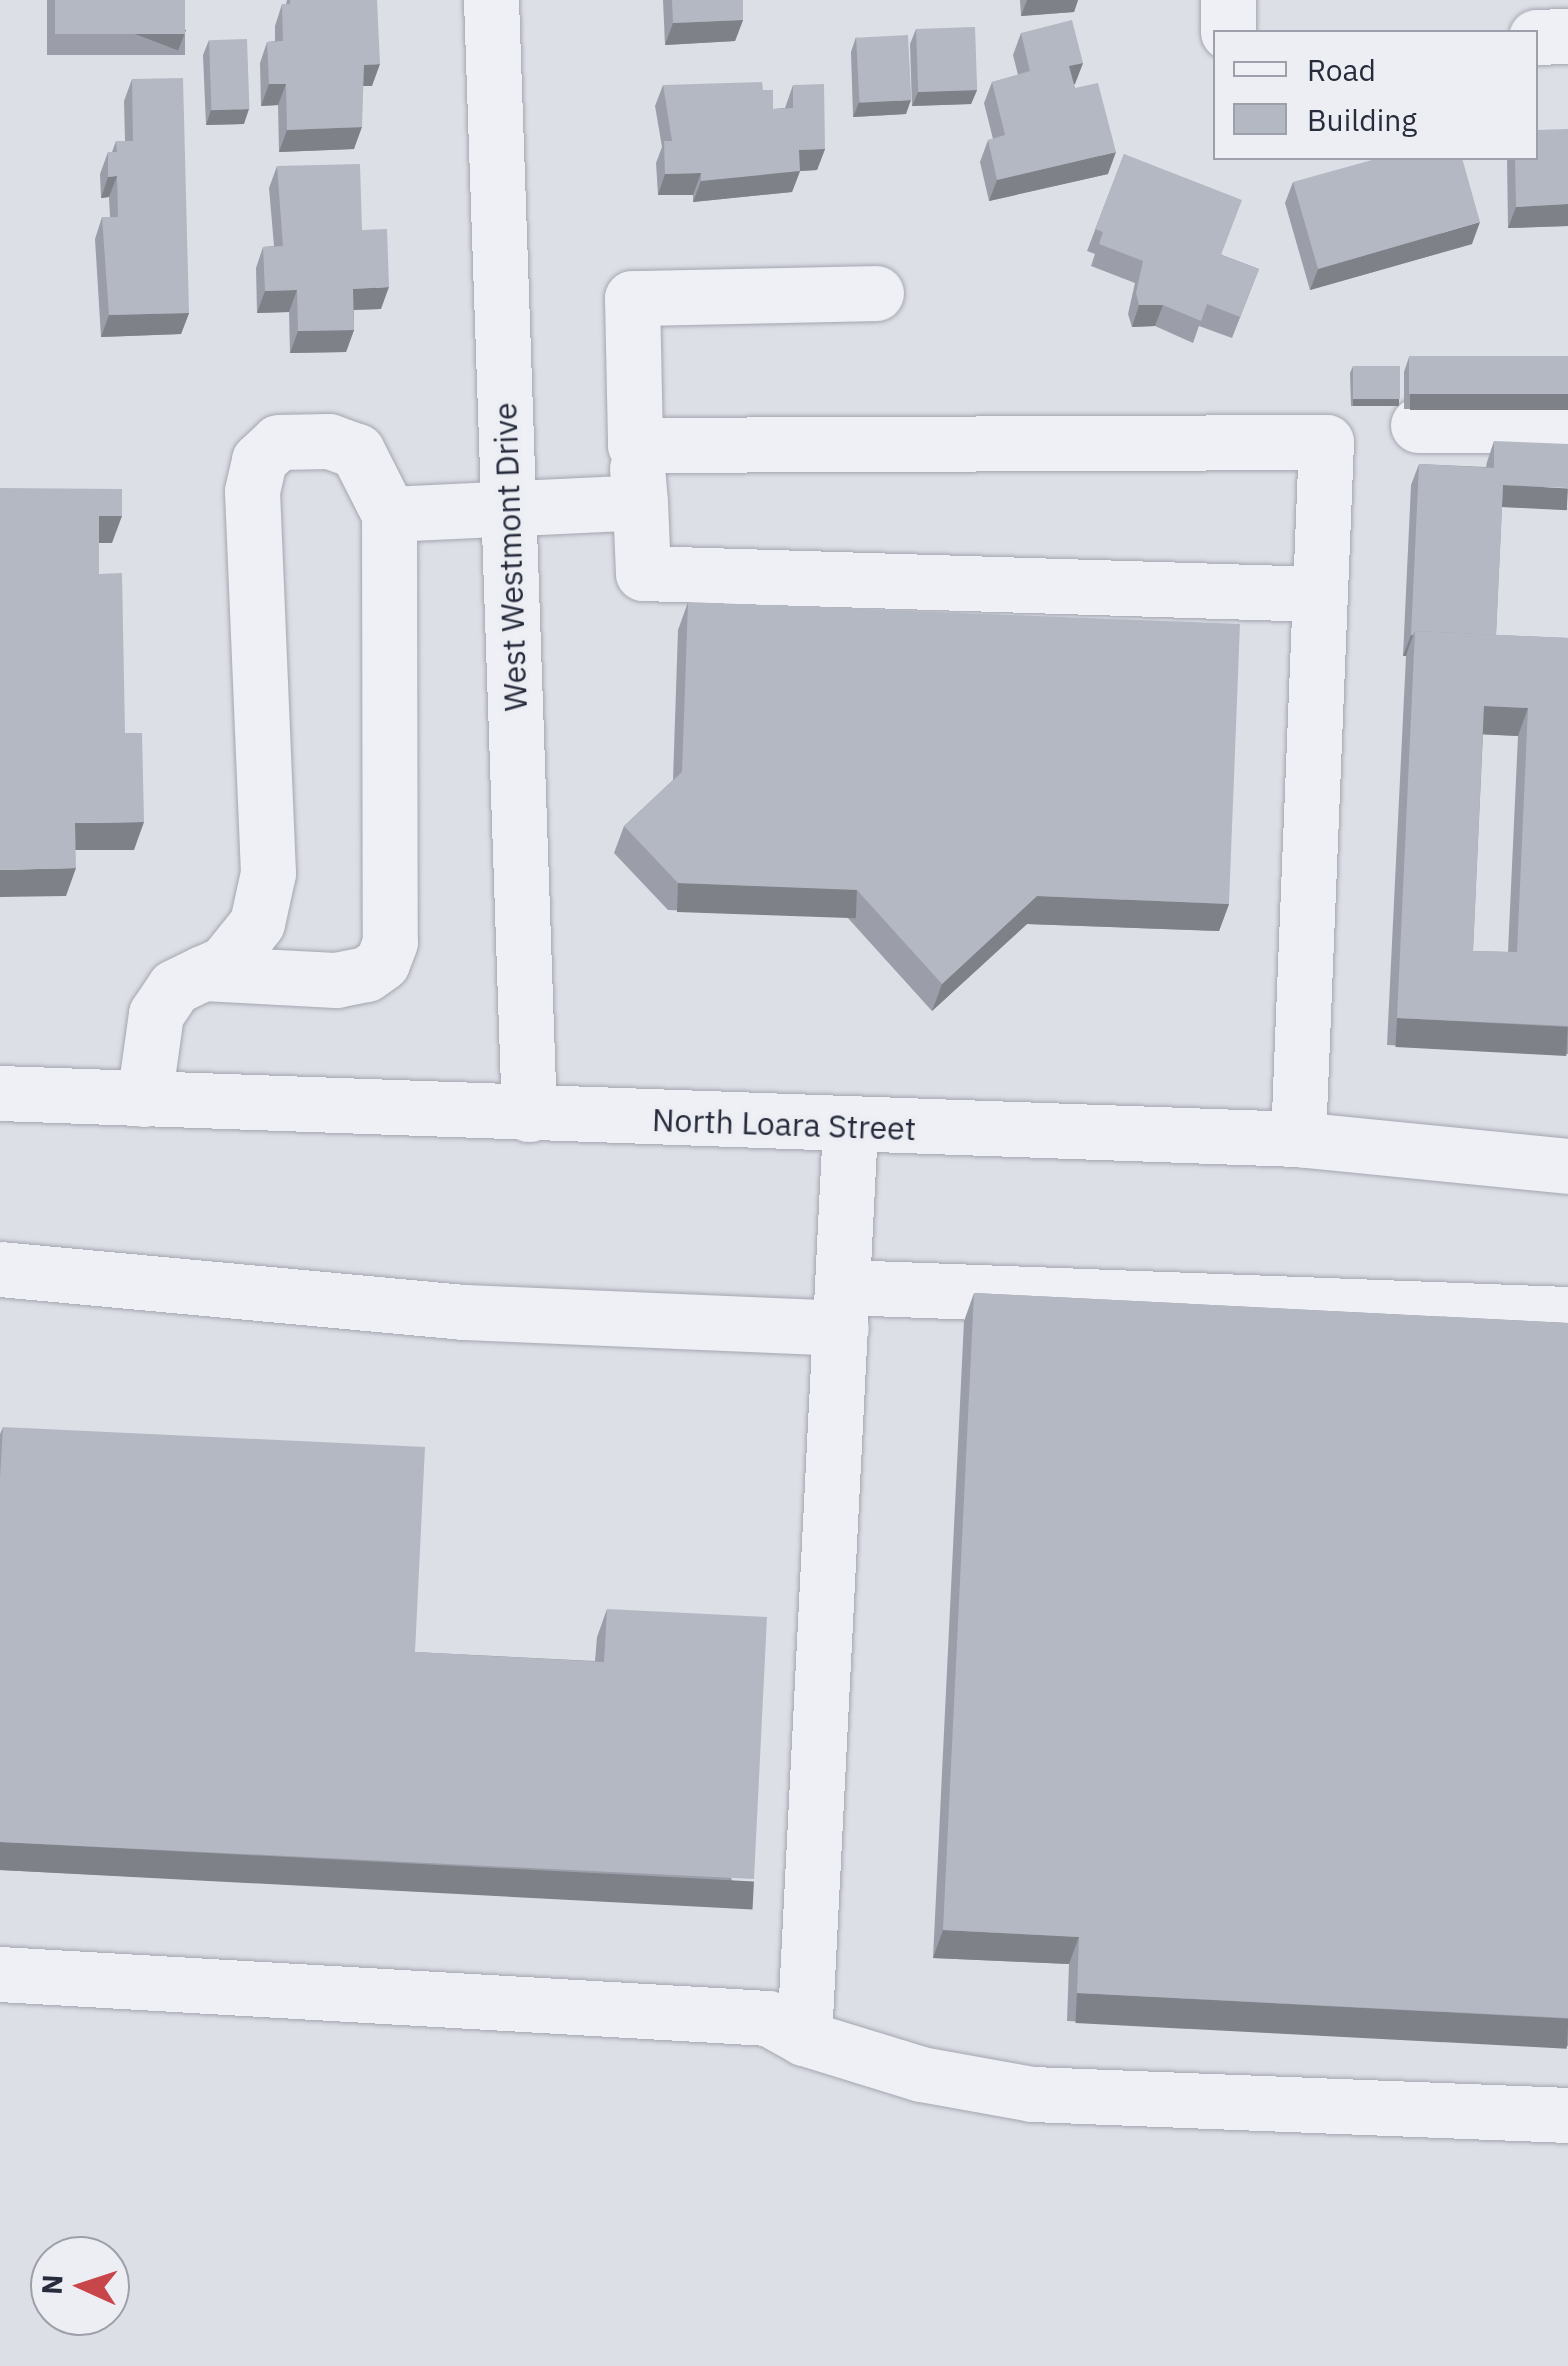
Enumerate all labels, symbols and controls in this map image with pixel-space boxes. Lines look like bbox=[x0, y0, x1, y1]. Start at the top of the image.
legend bbox=[1213, 30, 1538, 160]
text: Road bbox=[1307, 50, 1376, 89]
text: Building bbox=[1307, 100, 1417, 139]
street label: West Westmont Drive bbox=[485, 402, 535, 712]
street label: North Loara Street bbox=[651, 1100, 917, 1148]
north arrow bbox=[30, 2236, 130, 2336]
text: N bbox=[33, 2273, 71, 2296]

